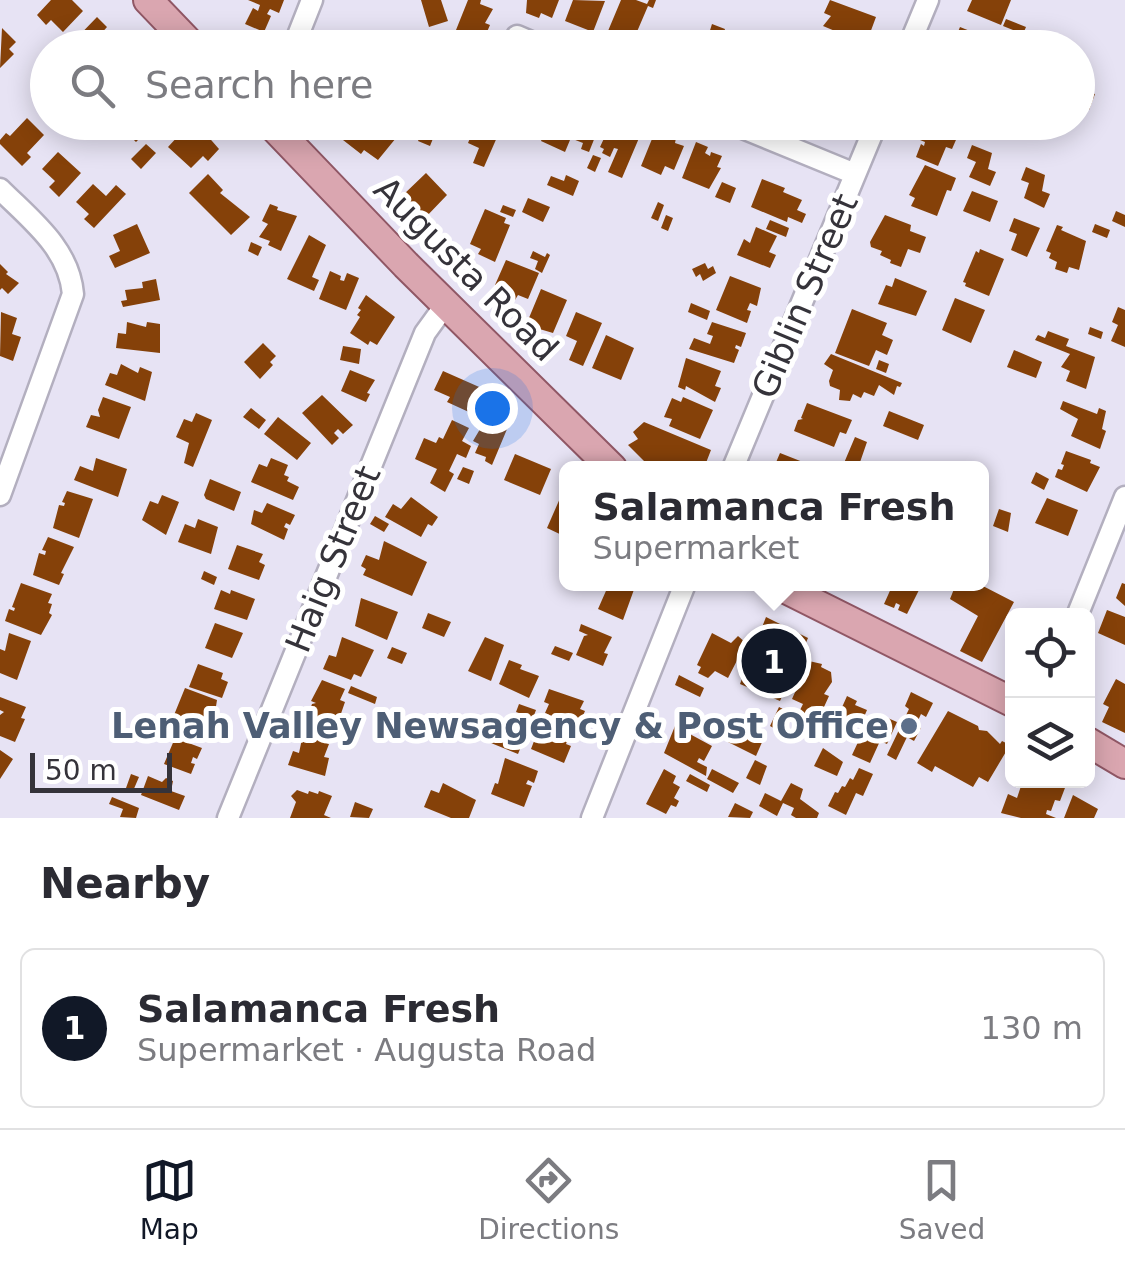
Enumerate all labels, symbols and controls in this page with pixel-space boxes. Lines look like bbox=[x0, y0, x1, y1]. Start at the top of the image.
search box bbox=[30, 30, 1095, 140]
icon: search bbox=[65, 58, 120, 113]
text: Search here bbox=[145, 63, 373, 107]
street label: Augusta Road bbox=[366, 169, 566, 369]
street label: Giblin Street bbox=[744, 188, 866, 404]
your location bbox=[467, 383, 518, 434]
street label: Haig Street bbox=[278, 460, 388, 658]
popup bbox=[559, 461, 989, 591]
text: Salamanca Fresh bbox=[592, 485, 956, 529]
text: Supermarket bbox=[592, 529, 799, 567]
map controls bbox=[1005, 608, 1095, 788]
button: locate bbox=[1005, 608, 1095, 698]
pin: 1 bbox=[742, 624, 806, 698]
button: layers bbox=[1005, 698, 1095, 788]
place label: Lenah Valley Newsagency & Post Office bbox=[111, 706, 889, 746]
marker: Lenah Valley Newsagency & Post Office bbox=[898, 715, 920, 737]
scale bar bbox=[30, 748, 172, 792]
text: 50 m bbox=[45, 754, 117, 787]
text: Nearby bbox=[40, 859, 210, 908]
text: Salamanca Fresh bbox=[137, 987, 500, 1031]
text: 1 bbox=[63, 1009, 86, 1047]
text: 130 m bbox=[981, 1009, 1083, 1047]
text: Supermarket · Augusta Road bbox=[137, 1031, 596, 1069]
tab: Map bbox=[140, 1153, 199, 1246]
tab: Directions bbox=[478, 1153, 619, 1246]
tab: Saved bbox=[899, 1153, 985, 1246]

